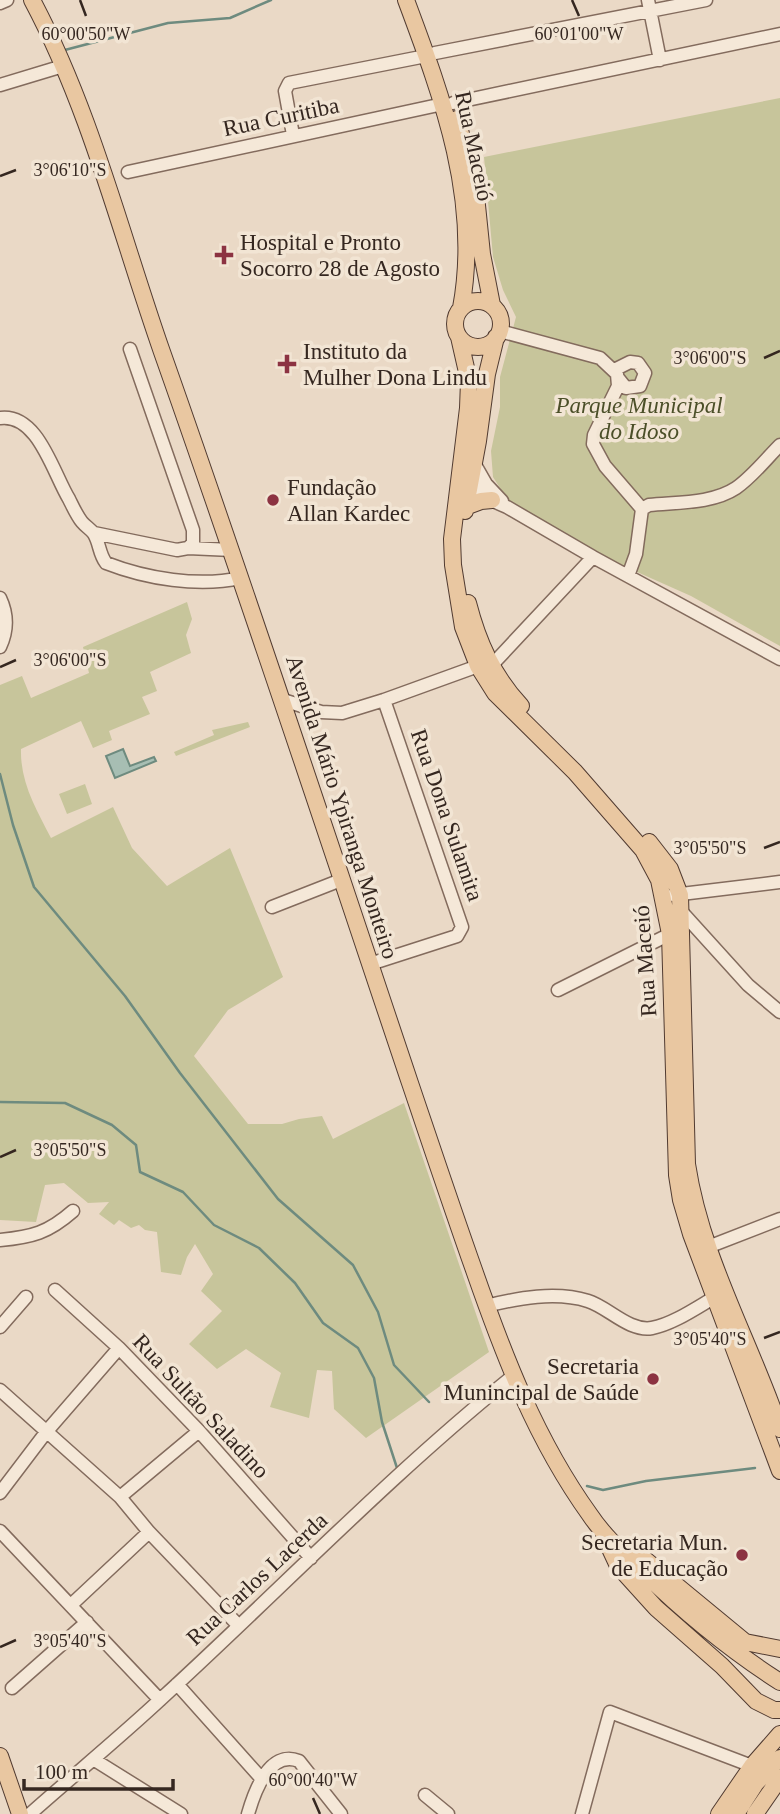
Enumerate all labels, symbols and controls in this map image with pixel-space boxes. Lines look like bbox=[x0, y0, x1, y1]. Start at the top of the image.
text: 60°00'50"W bbox=[42, 24, 130, 44]
text: 60°01'00"W bbox=[535, 24, 623, 44]
street label: Rua Maceió bbox=[450, 89, 498, 203]
street label: Rua Curitiba bbox=[221, 92, 341, 142]
text: 3°06'10"S bbox=[34, 160, 106, 180]
place label: Hospital e Pronto Socorro 28 de Agosto bbox=[240, 230, 440, 281]
marker: Hospital e Pronto Socorro 28 de Agosto bbox=[214, 245, 234, 265]
place label: Instituto da Mulher Dona Lindu bbox=[303, 339, 487, 390]
text: 3°06'00"S bbox=[674, 348, 746, 368]
marker: Instituto da Mulher Dona Lindu bbox=[277, 354, 297, 374]
park label: Parque Municipal do Idoso bbox=[554, 393, 723, 444]
place label: Fundação Allan Kardec bbox=[287, 475, 410, 526]
marker: Fundação Allan Kardec bbox=[265, 492, 281, 508]
text: 3°06'00"S bbox=[34, 650, 106, 670]
street label: Avenida Mário Ypiranga Monteiro bbox=[281, 652, 403, 962]
street label: Rua Dona Sulamita bbox=[406, 726, 488, 904]
text: 3°05'50"S bbox=[674, 838, 746, 858]
street label: Rua Maceió bbox=[629, 904, 661, 1018]
text: 3°05'50"S bbox=[34, 1140, 106, 1160]
street label: Rua Sultão Saladino bbox=[128, 1329, 274, 1483]
text: 3°05'40"S bbox=[674, 1329, 746, 1349]
place label: Secretaria Munincipal de Saúde bbox=[444, 1354, 639, 1405]
marker: Secretaria Munincipal de Saúde bbox=[645, 1371, 661, 1387]
street label: Rua Carlos Lacerda bbox=[182, 1508, 332, 1650]
place label: Secretaria Mun. de Educação bbox=[581, 1530, 728, 1581]
marker: Secretaria Mun. de Educação bbox=[734, 1547, 750, 1563]
text: 3°05'40"S bbox=[34, 1631, 106, 1651]
scale bar bbox=[24, 1748, 173, 1792]
text: 100 m bbox=[35, 1760, 88, 1784]
text: 60°00'40"W bbox=[269, 1770, 357, 1790]

